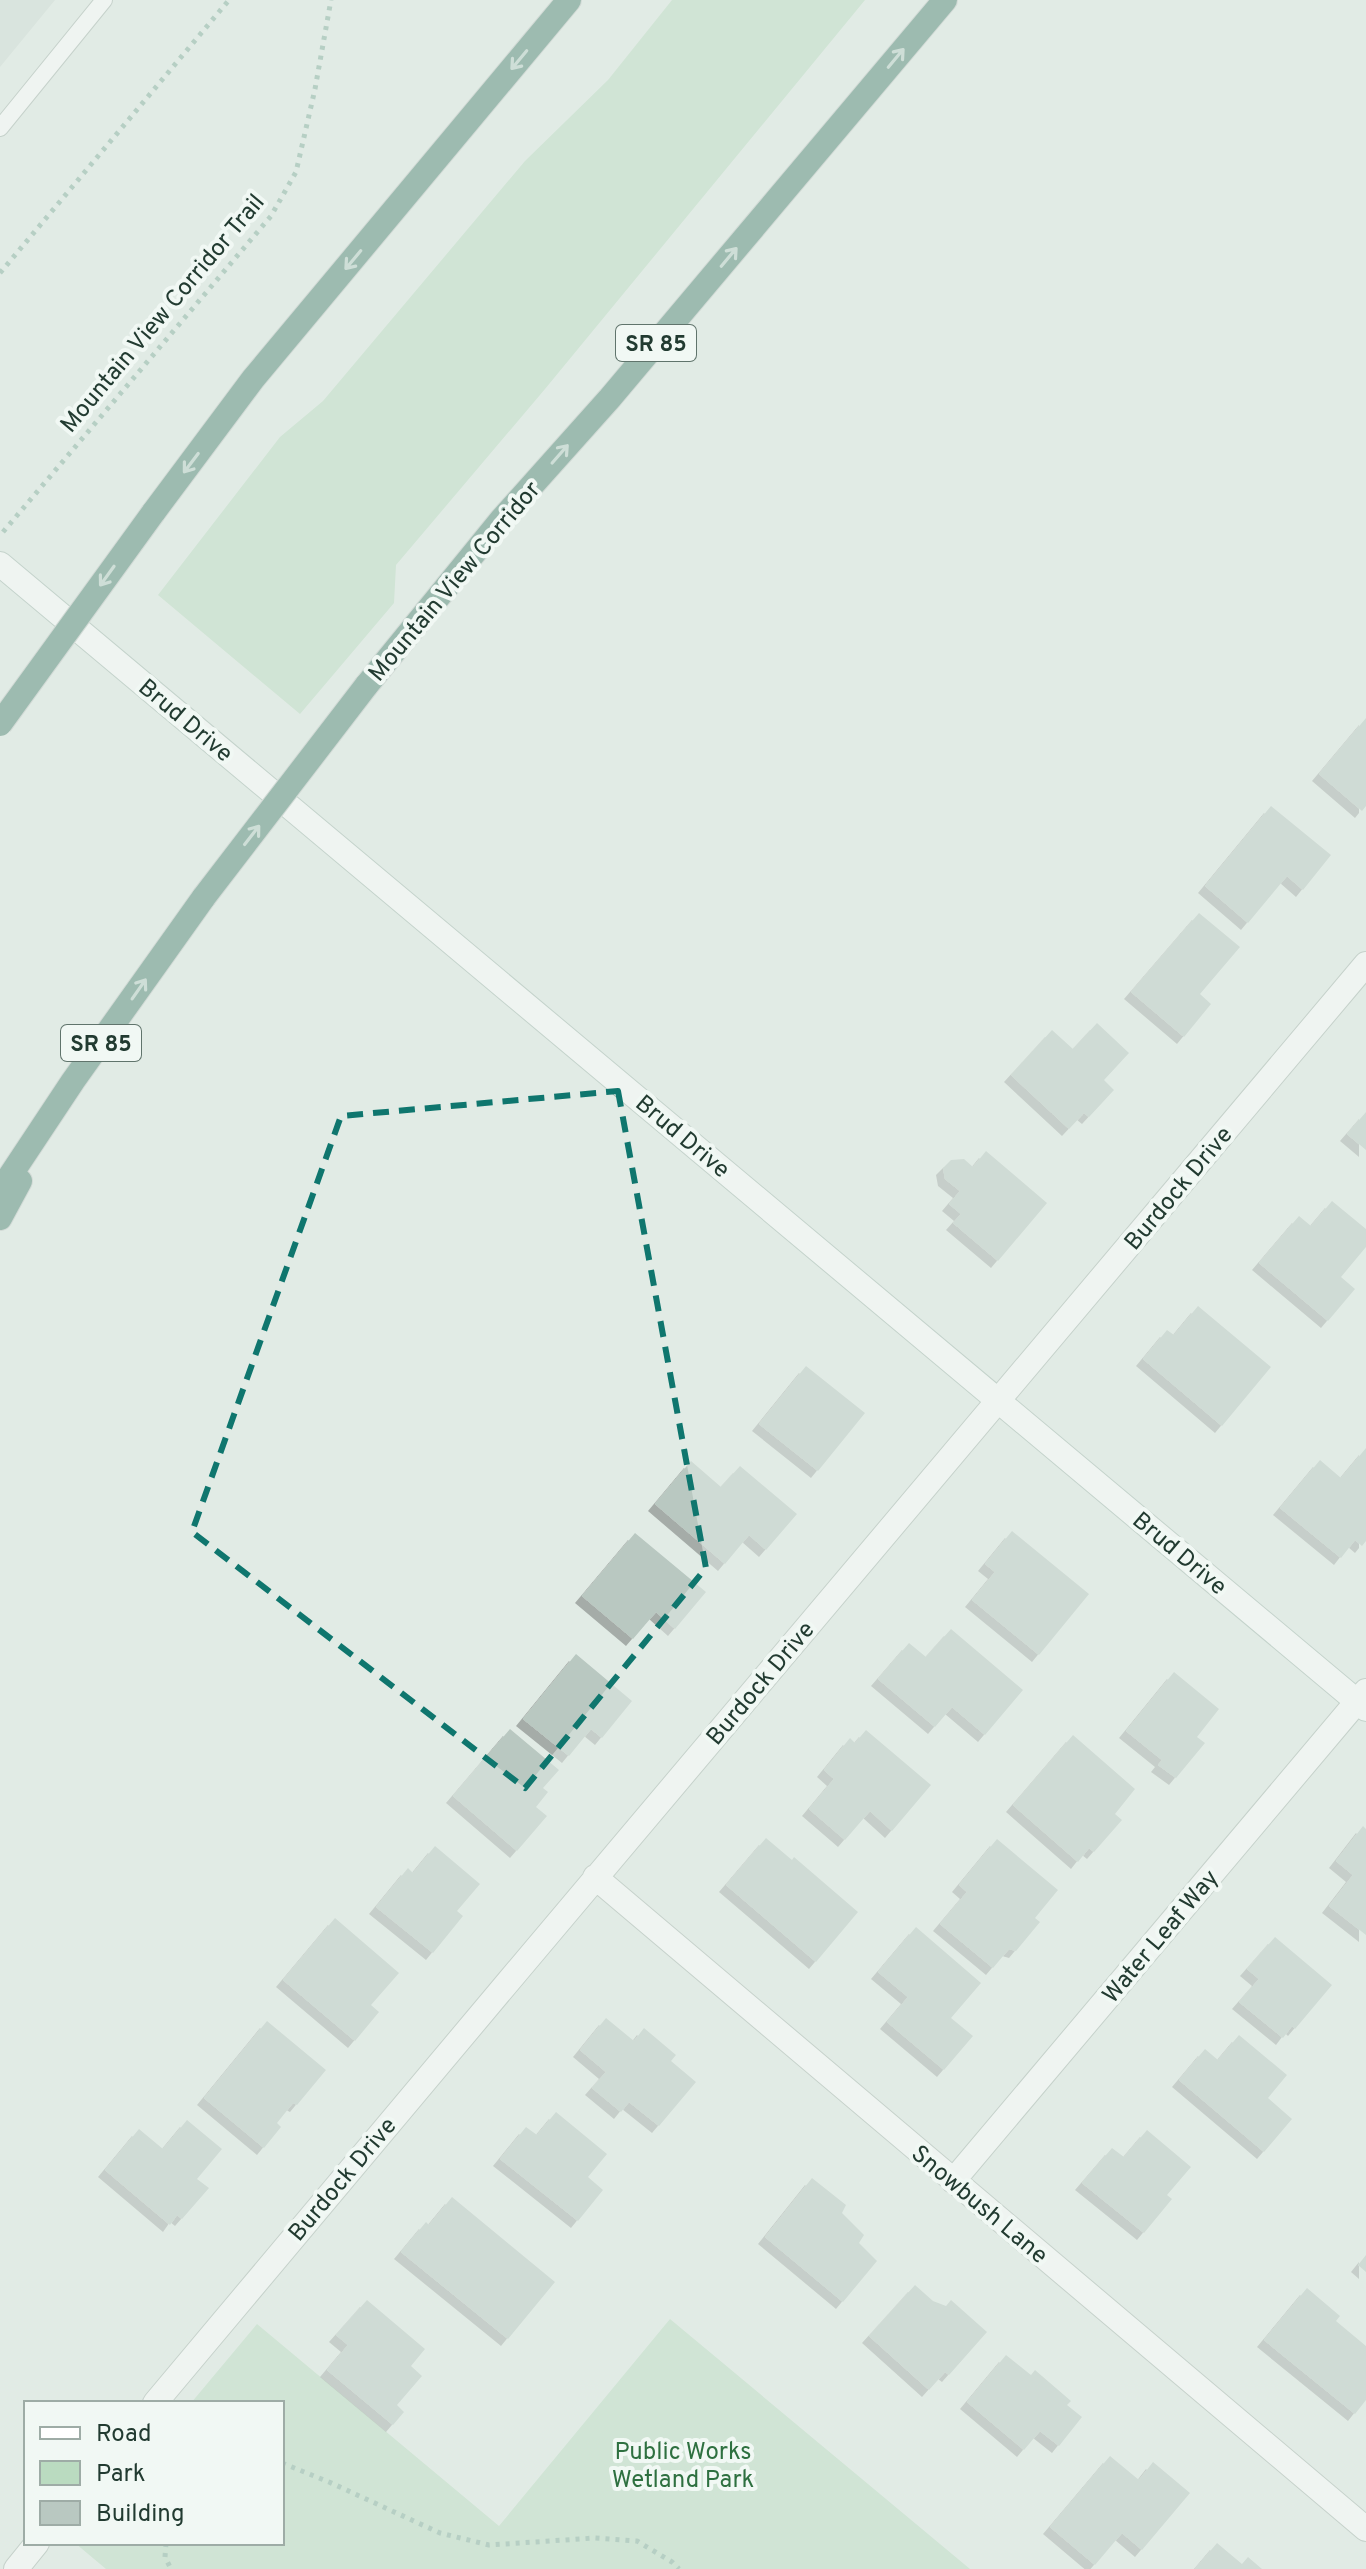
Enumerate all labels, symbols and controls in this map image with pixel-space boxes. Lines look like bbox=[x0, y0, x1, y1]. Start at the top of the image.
one-way arrow bbox=[887, 48, 905, 69]
one-way arrow bbox=[510, 49, 528, 70]
street label: Mountain View Corridor Trail bbox=[55, 189, 272, 440]
one-way arrow bbox=[720, 247, 738, 267]
one-way arrow bbox=[344, 249, 362, 269]
road number: SR 85 bbox=[616, 325, 696, 361]
one-way arrow bbox=[550, 445, 568, 465]
one-way arrow bbox=[182, 452, 199, 473]
street label: Mountain View Corridor bbox=[363, 476, 548, 688]
one-way arrow bbox=[99, 565, 115, 587]
street label: Brud Drive bbox=[131, 673, 238, 770]
one-way arrow bbox=[243, 825, 260, 846]
one-way arrow bbox=[131, 978, 147, 1000]
road number: SR 85 bbox=[61, 1025, 141, 1061]
street label: Brud Drive bbox=[628, 1089, 735, 1186]
street label: Burdock Drive bbox=[1119, 1121, 1240, 1257]
street label: Brud Drive bbox=[1125, 1506, 1232, 1603]
street label: Burdock Drive bbox=[701, 1616, 822, 1752]
street label: Water Leaf Way bbox=[1097, 1864, 1226, 2010]
street label: Burdock Drive bbox=[283, 2112, 404, 2248]
street label: Snowbush Lane bbox=[904, 2140, 1053, 2271]
legend bbox=[24, 2401, 284, 2545]
text: Road bbox=[96, 2420, 152, 2450]
park label: Public Works Wetland Park bbox=[612, 2438, 754, 2496]
text: Park bbox=[96, 2460, 146, 2490]
text: Building bbox=[96, 2500, 185, 2530]

